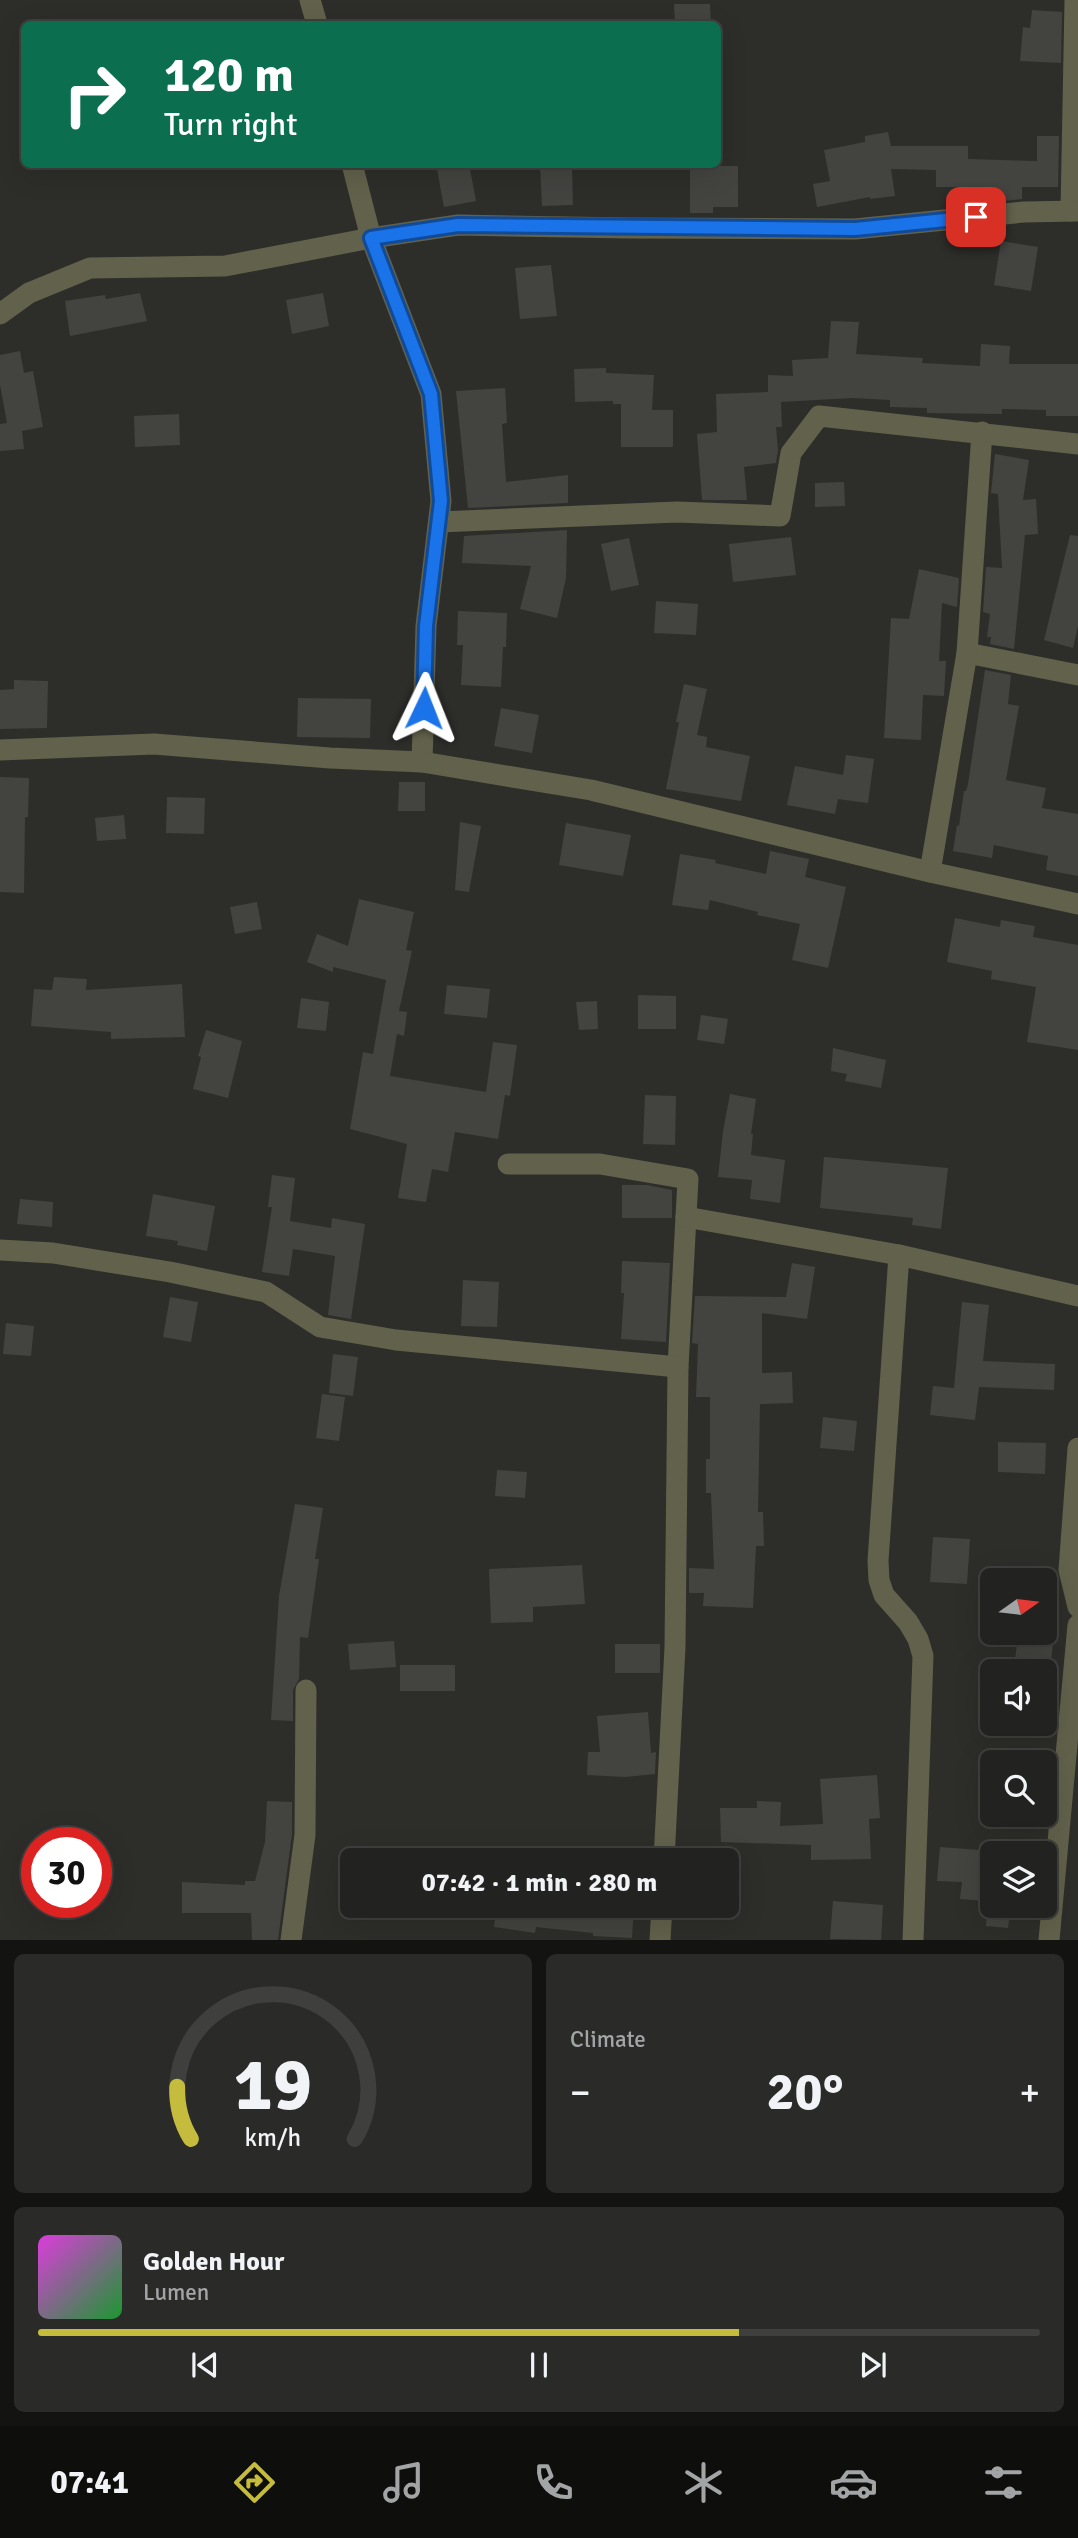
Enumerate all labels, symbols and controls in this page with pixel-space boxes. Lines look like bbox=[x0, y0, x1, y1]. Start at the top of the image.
text: 120 m bbox=[164, 45, 294, 105]
icon: right bbox=[49, 49, 140, 140]
text: Turn right bbox=[164, 105, 297, 144]
pin bbox=[946, 187, 1006, 247]
icon: arrive bbox=[957, 198, 995, 236]
position arrow bbox=[387, 671, 461, 745]
north arrow bbox=[980, 1568, 1057, 1645]
map controls bbox=[980, 1568, 1057, 1918]
button: sound bbox=[980, 1659, 1057, 1736]
button: search bbox=[980, 1750, 1057, 1827]
speed limit sign: 30 bbox=[21, 1827, 112, 1918]
button: layers bbox=[980, 1841, 1057, 1918]
text: 07:42 · 1 min · 280 m bbox=[422, 1867, 657, 1899]
text: Climate bbox=[570, 2025, 646, 2054]
text: 19 bbox=[234, 2042, 312, 2131]
text: 20° bbox=[767, 2060, 843, 2124]
text: − bbox=[570, 2069, 591, 2116]
text: + bbox=[1019, 2069, 1040, 2116]
text: km/h bbox=[245, 2122, 301, 2153]
text: Golden Hour bbox=[143, 2246, 284, 2278]
text: Lumen bbox=[143, 2278, 209, 2307]
icon: previous bbox=[186, 2346, 224, 2384]
icon: pause bbox=[520, 2346, 558, 2384]
icon: next bbox=[854, 2346, 892, 2384]
icon: directions bbox=[230, 2458, 279, 2507]
icon: music bbox=[379, 2458, 428, 2507]
icon: phone bbox=[529, 2458, 578, 2507]
icon: climate bbox=[679, 2458, 728, 2507]
icon: car bbox=[829, 2458, 878, 2507]
icon: filters bbox=[979, 2458, 1028, 2507]
text: 07:41 bbox=[50, 2463, 129, 2502]

